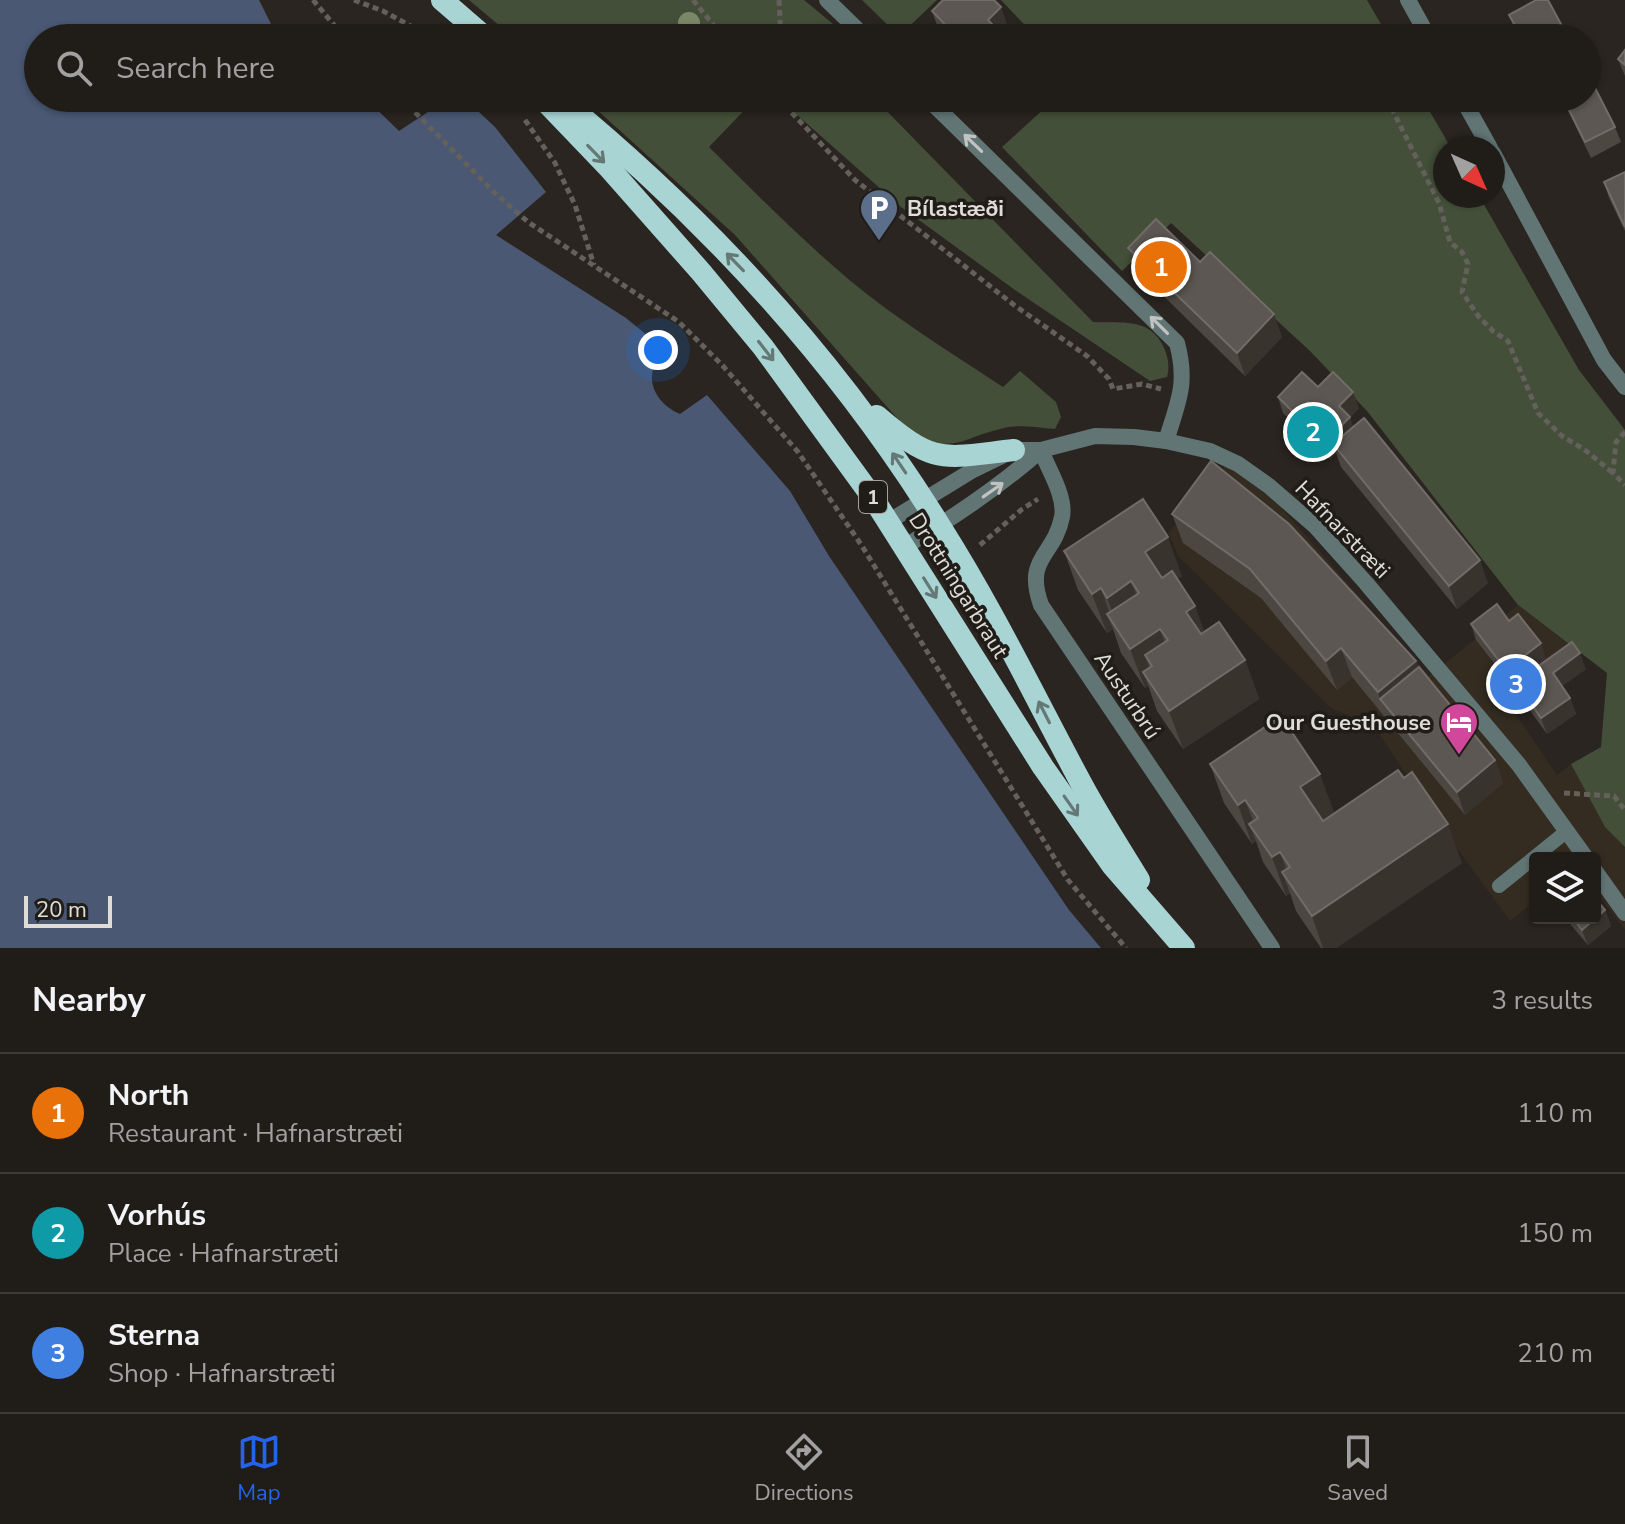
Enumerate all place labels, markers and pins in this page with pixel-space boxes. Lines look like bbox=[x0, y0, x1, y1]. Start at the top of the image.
parking icon: Bílastæði bbox=[858, 187, 900, 242]
place label: Bílastæði bbox=[907, 194, 1004, 224]
pin: 1 bbox=[1135, 237, 1187, 297]
pin: 2 bbox=[1287, 402, 1339, 462]
pin: 3 bbox=[1490, 654, 1542, 714]
hotel icon: Our Guesthouse bbox=[1438, 701, 1480, 756]
place label: Our Guesthouse bbox=[1266, 708, 1431, 738]

